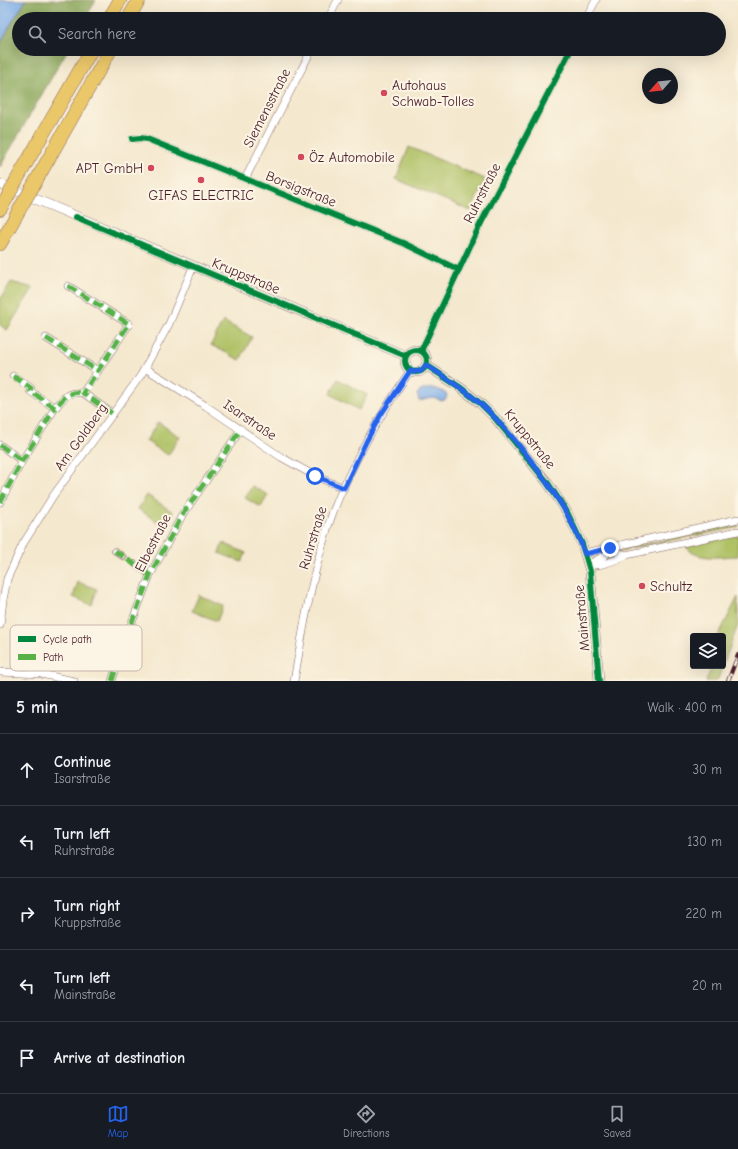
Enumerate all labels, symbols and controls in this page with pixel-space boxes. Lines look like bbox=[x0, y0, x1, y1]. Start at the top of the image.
search box bbox=[12, 12, 726, 56]
icon: search bbox=[26, 23, 48, 45]
text: Search here bbox=[58, 25, 136, 43]
street label: Siemensstraße bbox=[240, 65, 294, 151]
north arrow bbox=[642, 68, 678, 104]
place label: Autohaus Schwab-Tolles bbox=[392, 77, 474, 110]
marker: Autohaus Schwab-Tolles bbox=[379, 88, 389, 98]
place label: Öz Automobile bbox=[309, 149, 395, 166]
marker: Öz Automobile bbox=[296, 152, 306, 162]
place label: APT GmbH bbox=[76, 160, 143, 177]
street label: Ruhrstraße bbox=[460, 160, 504, 226]
marker: APT GmbH bbox=[146, 163, 156, 173]
street label: Borsigstraße bbox=[263, 167, 339, 211]
marker: GIFAS ELECTRIC bbox=[196, 175, 206, 185]
place label: GIFAS ELECTRIC bbox=[148, 187, 254, 204]
street label: Kruppstraße bbox=[210, 254, 282, 298]
street label: Isarstraße bbox=[220, 396, 280, 444]
street label: Am Goldberg bbox=[51, 400, 111, 474]
street label: Kruppstraße bbox=[501, 406, 559, 472]
route start bbox=[306, 467, 324, 485]
street label: Ruhrstraße bbox=[295, 504, 331, 572]
street label: Elbestraße bbox=[131, 511, 175, 575]
route end bbox=[601, 539, 619, 557]
place label: Schultz bbox=[650, 578, 692, 595]
marker: Schultz bbox=[637, 581, 647, 591]
street label: Mainstraße bbox=[571, 584, 593, 652]
legend bbox=[10, 625, 142, 671]
text: Cycle path bbox=[43, 633, 92, 646]
map controls bbox=[690, 633, 726, 669]
button: layers bbox=[690, 633, 726, 669]
text: Path bbox=[43, 651, 64, 664]
text: 5 min bbox=[16, 698, 58, 717]
text: Walk · 400 m bbox=[648, 700, 722, 715]
text: Continue bbox=[54, 753, 111, 771]
icon: ahead bbox=[16, 759, 38, 781]
text: 30 m bbox=[692, 762, 722, 777]
text: Isarstraße bbox=[54, 771, 110, 786]
text: Turn left bbox=[54, 825, 110, 843]
icon: left bbox=[16, 831, 38, 853]
text: 130 m bbox=[687, 834, 722, 849]
text: Ruhrstraße bbox=[54, 843, 115, 858]
text: Turn right bbox=[54, 897, 120, 915]
icon: right bbox=[16, 903, 38, 925]
text: 220 m bbox=[685, 906, 722, 921]
text: Kruppstraße bbox=[54, 915, 121, 930]
text: Turn left bbox=[54, 969, 110, 987]
icon: left bbox=[16, 975, 38, 997]
text: 20 m bbox=[692, 978, 722, 993]
text: Mainstraße bbox=[54, 987, 116, 1002]
icon: arrive bbox=[16, 1047, 38, 1069]
text: Arrive at destination bbox=[54, 1049, 185, 1067]
tab: Map bbox=[107, 1103, 129, 1140]
tab: Directions bbox=[343, 1103, 390, 1140]
tab: Saved bbox=[604, 1103, 631, 1140]

